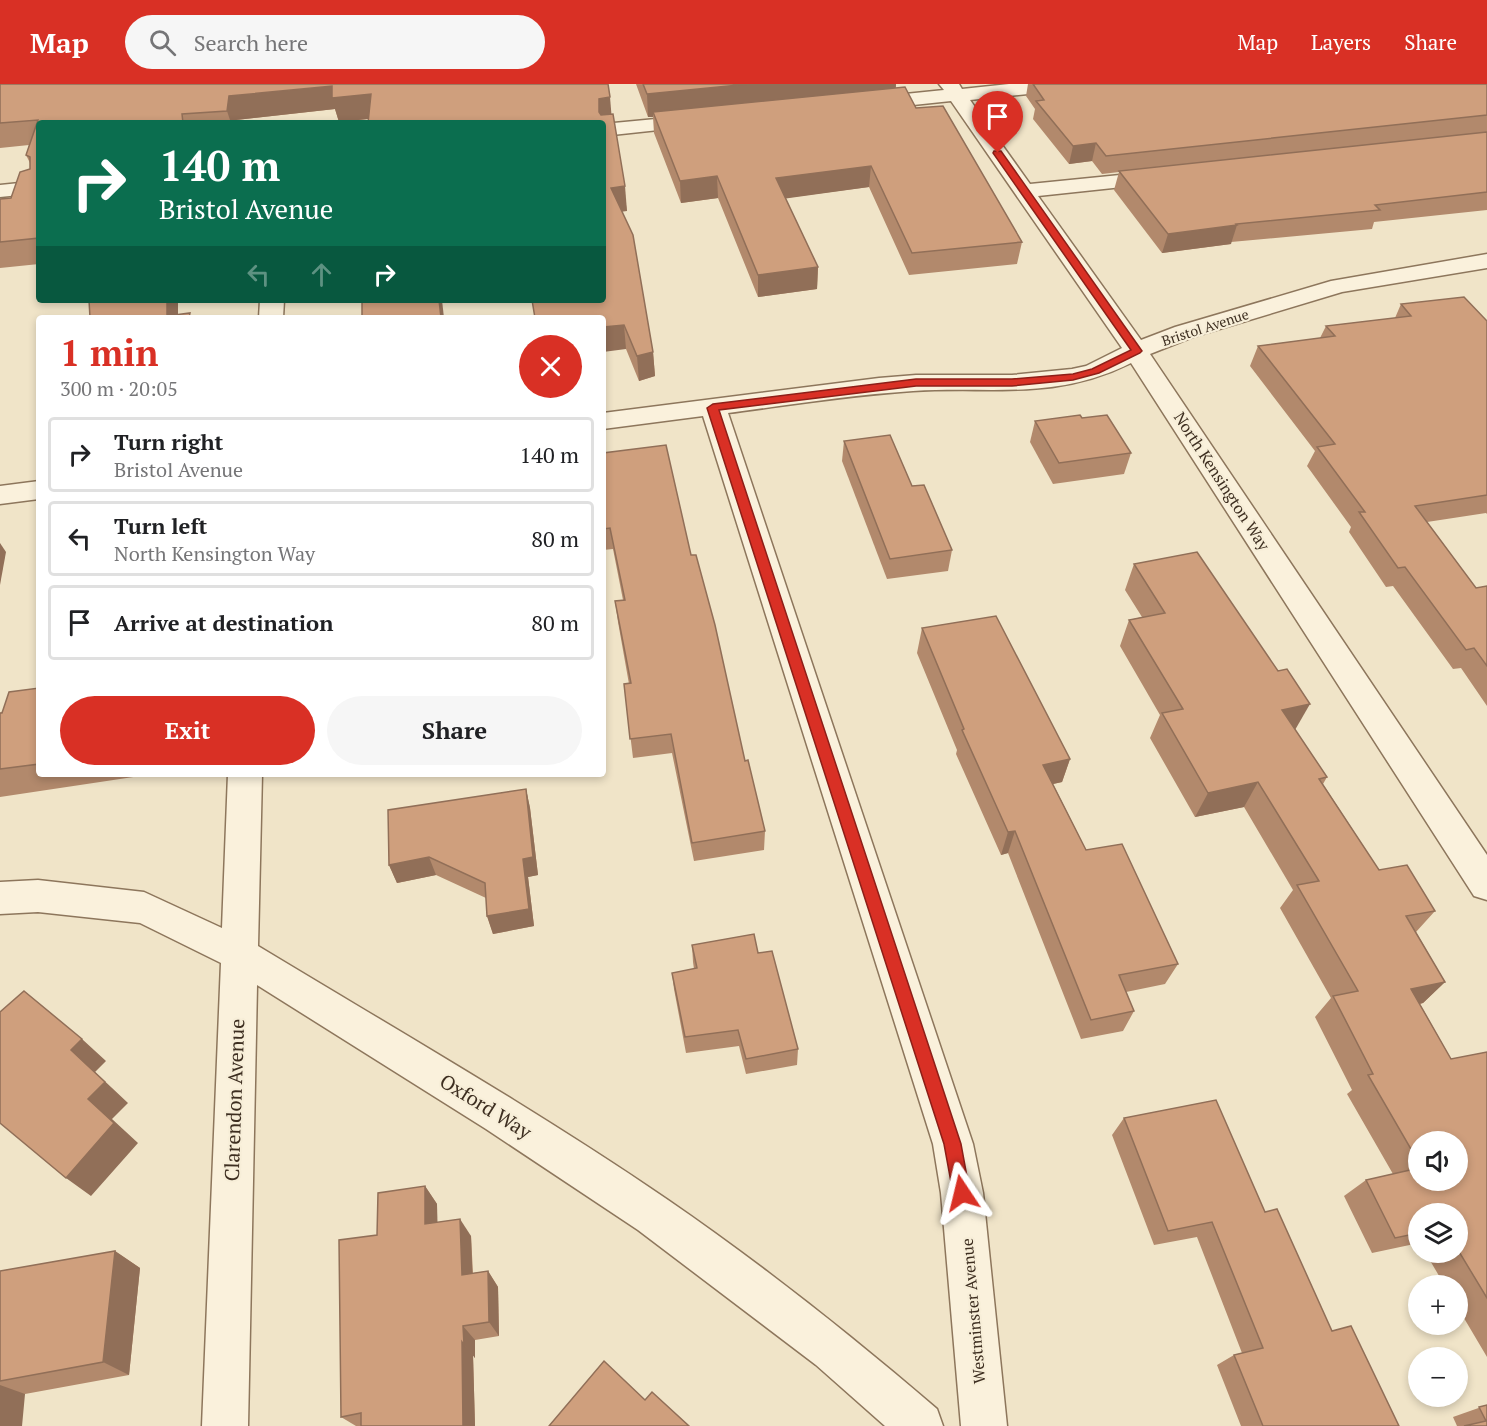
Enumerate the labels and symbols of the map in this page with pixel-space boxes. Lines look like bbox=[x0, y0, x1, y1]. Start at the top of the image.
pin bbox=[972, 91, 1023, 153]
street label: Bristol Avenue bbox=[1159, 304, 1251, 350]
street label: North Kensington Way bbox=[1169, 408, 1276, 555]
street label: Clarendon Avenue bbox=[218, 1018, 250, 1182]
street label: Oxford Way bbox=[435, 1067, 538, 1145]
position arrow bbox=[930, 1161, 994, 1225]
street label: Westminster Avenue bbox=[956, 1237, 990, 1385]

